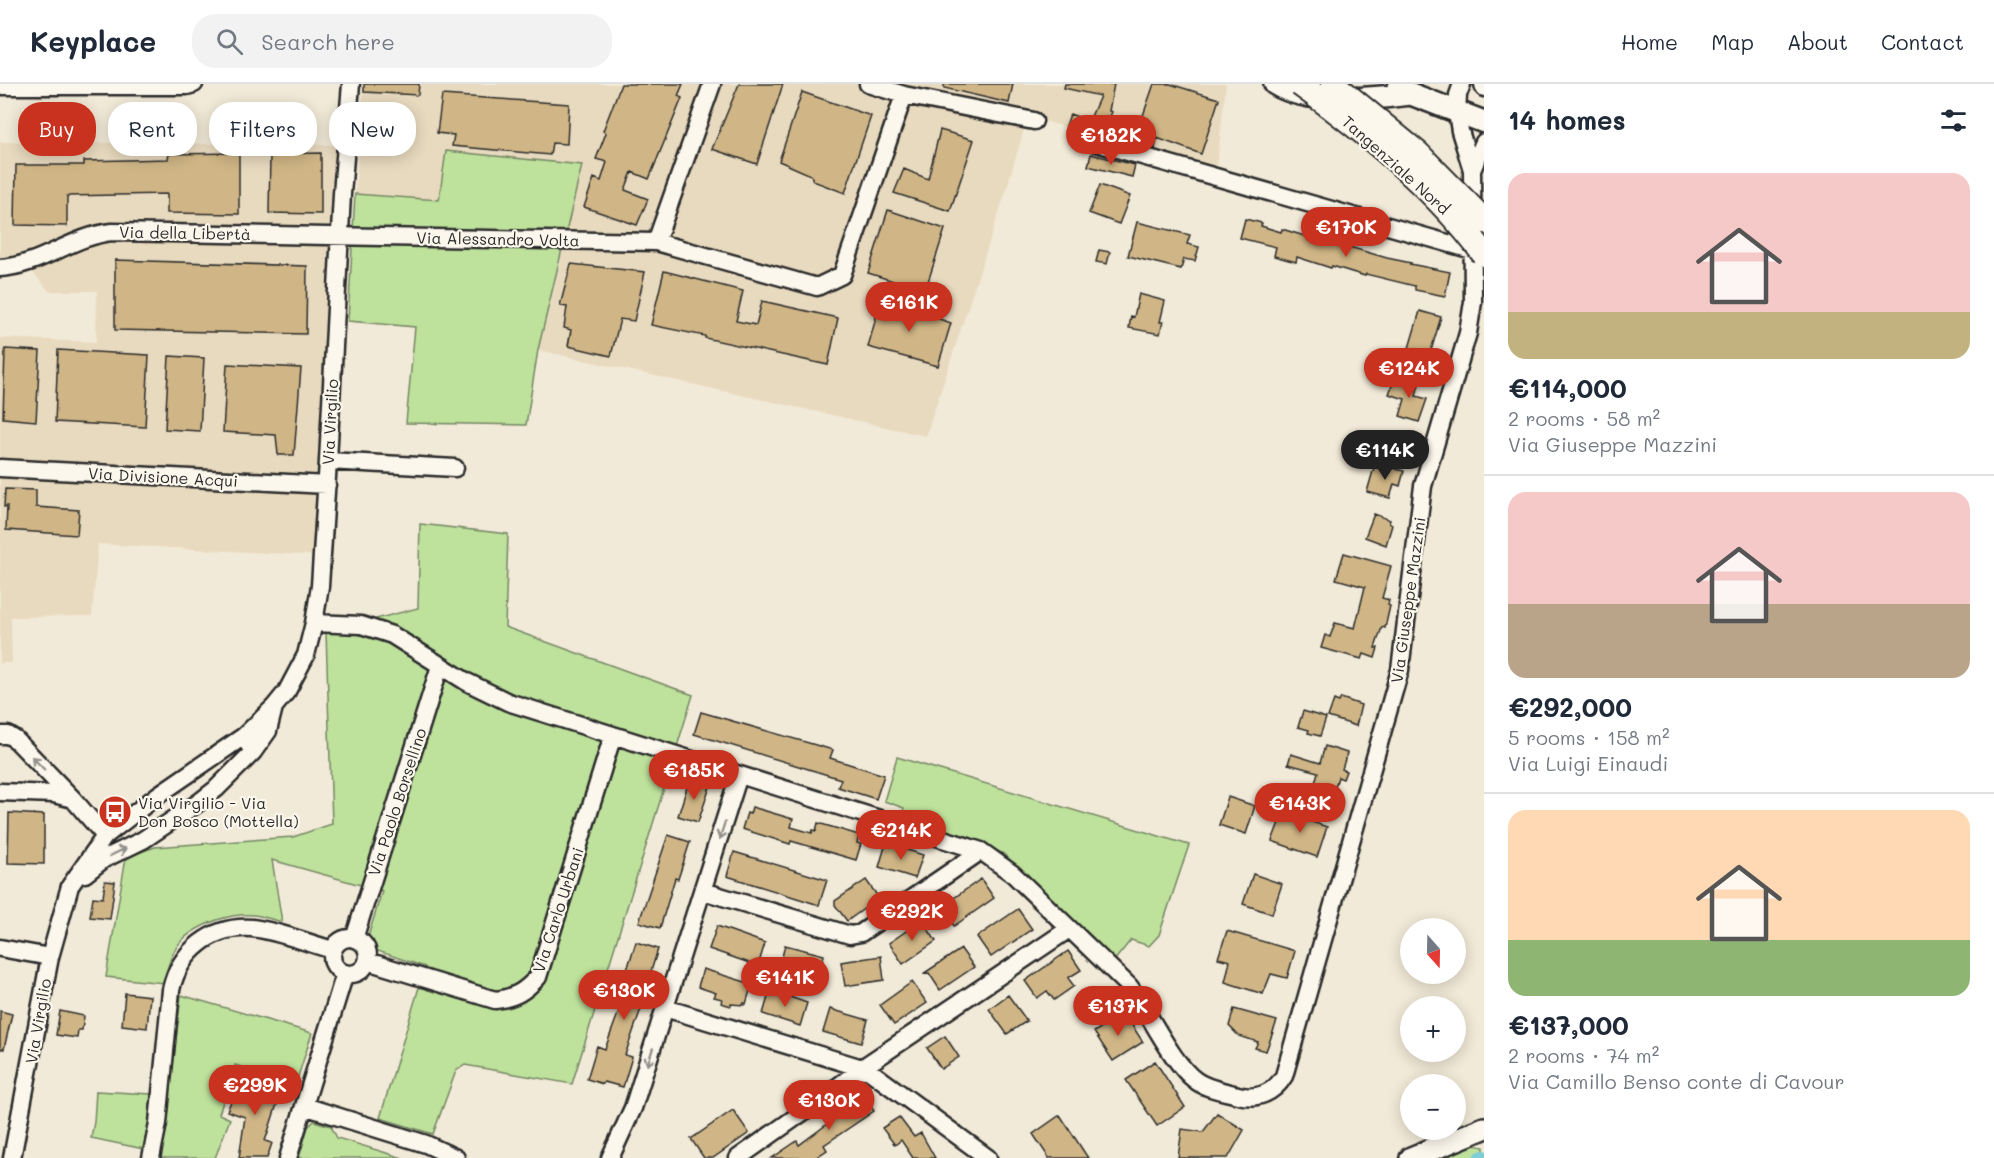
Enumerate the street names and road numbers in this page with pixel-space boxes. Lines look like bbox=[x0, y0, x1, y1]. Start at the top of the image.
street label: Tangenziale Nord bbox=[1338, 111, 1455, 219]
street label: Via della Libertà bbox=[119, 221, 251, 244]
street label: Via Alessandro Volta bbox=[416, 227, 580, 250]
street label: Via Virgilio bbox=[317, 378, 342, 466]
street label: Via Divisione Acqui bbox=[88, 462, 238, 491]
street label: Via Giuseppe Mazzini bbox=[1385, 516, 1430, 684]
street label: Via Paolo Borsellino bbox=[363, 725, 430, 879]
street label: Via Carlo Urbani bbox=[527, 844, 588, 975]
street label: Via Virgilio bbox=[20, 977, 55, 1065]

